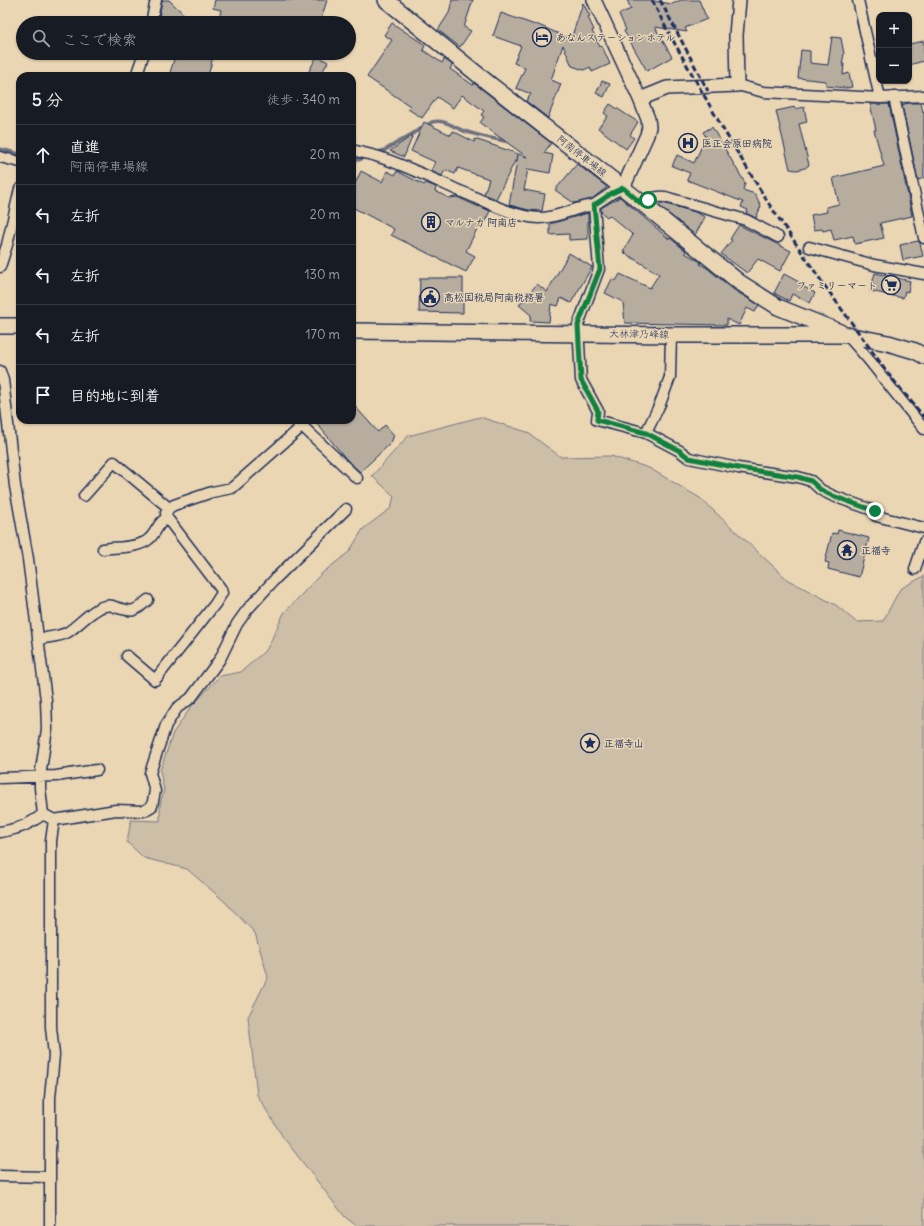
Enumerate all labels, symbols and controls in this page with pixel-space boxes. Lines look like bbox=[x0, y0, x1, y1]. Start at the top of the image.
map controls bbox=[876, 12, 912, 84]
button: + bbox=[876, 12, 912, 48]
search box bbox=[16, 16, 356, 60]
hotel icon: あなんステーションホテル bbox=[531, 26, 553, 48]
icon: search bbox=[30, 27, 52, 49]
text: ここで検索 bbox=[62, 30, 137, 49]
place label: あなんステーションホテル bbox=[556, 31, 675, 44]
button: − bbox=[876, 48, 912, 84]
text: 5 分 bbox=[32, 89, 63, 111]
text: 徒歩 · 340 m bbox=[267, 91, 340, 108]
street label: 阿南停車場線 bbox=[554, 132, 610, 180]
hospital icon: 医正会原田病院 bbox=[677, 132, 699, 154]
text: 直進 bbox=[70, 137, 100, 156]
place label: 医正会原田病院 bbox=[702, 137, 772, 150]
icon: ahead bbox=[32, 144, 54, 166]
text: 20 m bbox=[310, 146, 340, 163]
text: 阿南停車場線 bbox=[70, 158, 148, 175]
route start bbox=[639, 191, 657, 209]
icon: left bbox=[32, 204, 54, 226]
text: 左折 bbox=[70, 206, 100, 225]
text: 20 m bbox=[310, 206, 340, 223]
building icon: マルナカ 阿南店 bbox=[420, 211, 442, 233]
place label: マルナカ 阿南店 bbox=[445, 216, 517, 229]
icon: left bbox=[32, 264, 54, 286]
text: 左折 bbox=[70, 266, 100, 285]
text: 130 m bbox=[304, 266, 340, 283]
supermarket icon: ファミリーマート bbox=[880, 274, 902, 296]
place label: ファミリーマート bbox=[797, 279, 877, 292]
public building icon: 高松国税局阿南税務署 bbox=[419, 286, 441, 308]
place label: 高松国税局阿南税務署 bbox=[444, 291, 544, 304]
icon: left bbox=[32, 324, 54, 346]
text: 左折 bbox=[70, 326, 100, 345]
text: 170 m bbox=[305, 326, 340, 343]
street label: 大林津乃峰線 bbox=[609, 327, 669, 341]
icon: arrive bbox=[32, 384, 54, 406]
text: 目的地に到着 bbox=[70, 386, 160, 405]
route end bbox=[866, 502, 884, 520]
temple icon: 正福寺 bbox=[836, 539, 858, 561]
place label: 正福寺 bbox=[861, 544, 891, 557]
place icon: 正福寺山 bbox=[579, 732, 601, 754]
place label: 正福寺山 bbox=[604, 737, 644, 750]

